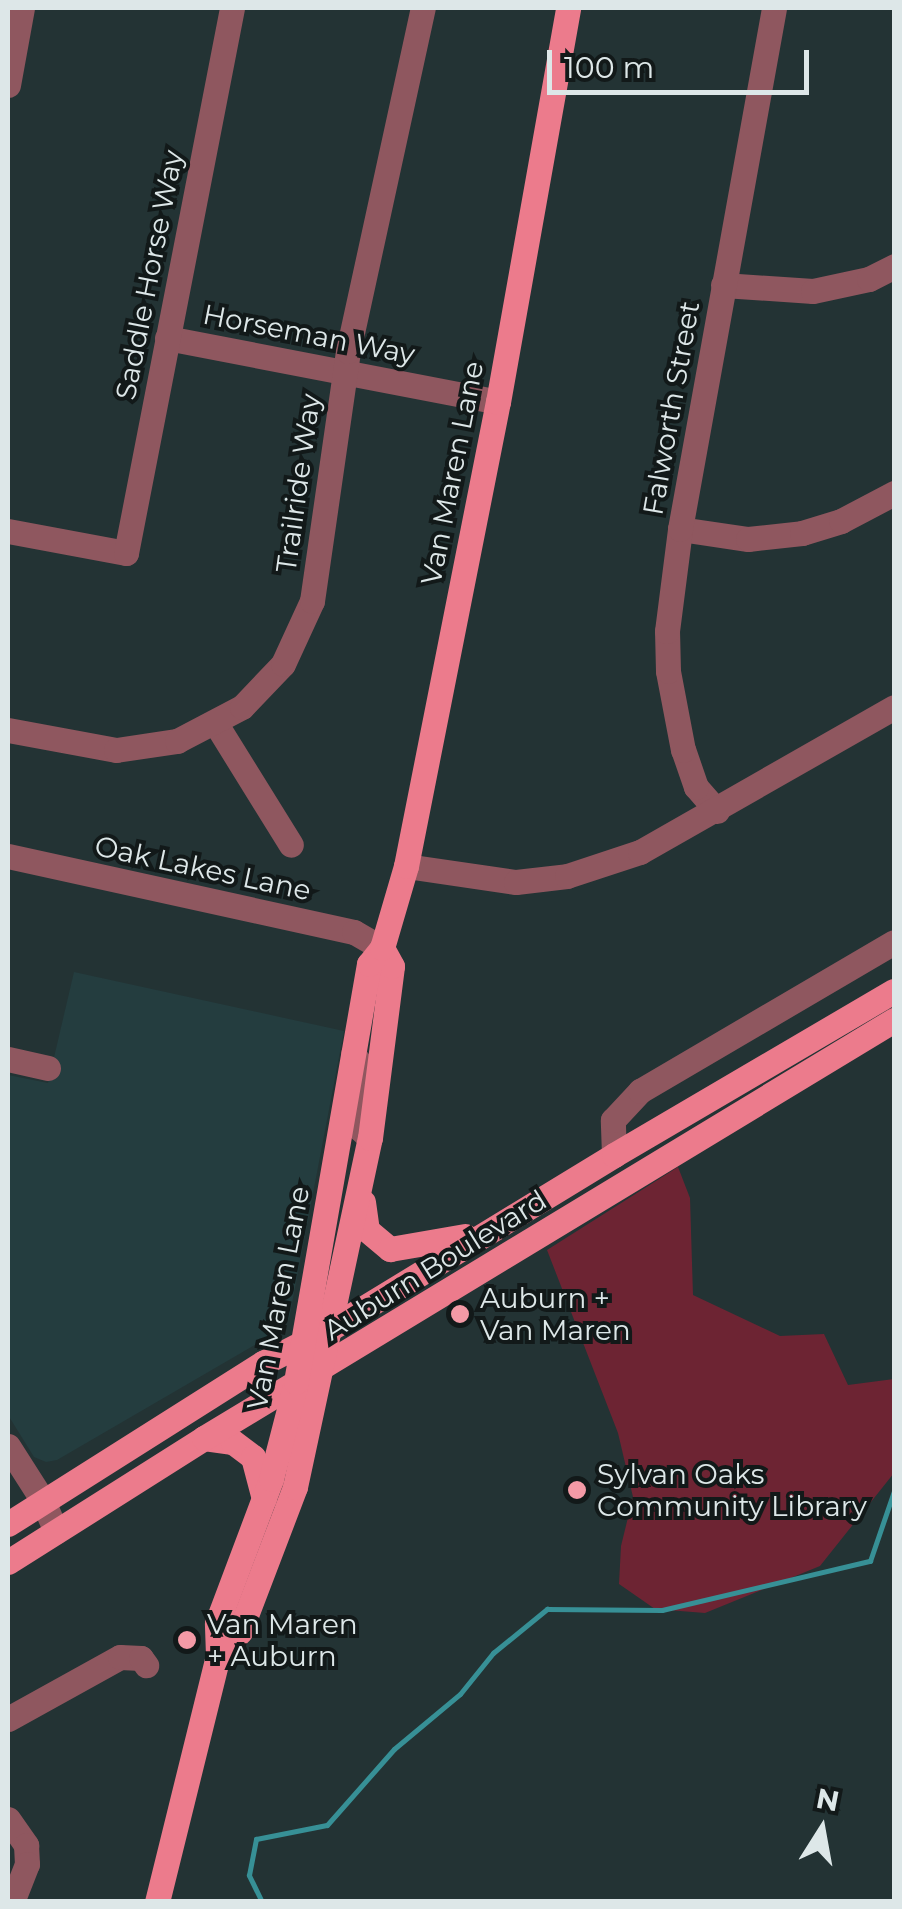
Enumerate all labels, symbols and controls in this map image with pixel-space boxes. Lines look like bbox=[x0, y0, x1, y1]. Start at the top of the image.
scale bar bbox=[552, 30, 814, 92]
text: 100 m bbox=[564, 49, 654, 86]
street label: Saddle Horse Way bbox=[108, 147, 190, 403]
street label: Horseman Way bbox=[200, 297, 418, 371]
street label: Falworth Street bbox=[636, 298, 706, 518]
street label: Van Maren Lane bbox=[414, 358, 490, 588]
street label: Trailride Way bbox=[269, 392, 327, 574]
street label: Oak Lakes Lane bbox=[92, 829, 314, 907]
street label: Van Maren Lane bbox=[240, 1183, 316, 1413]
street label: Auburn Boulevard bbox=[317, 1183, 553, 1347]
place label: Auburn + Van Maren bbox=[480, 1281, 631, 1347]
marker: Auburn + Van Maren bbox=[449, 1303, 471, 1325]
place label: Sylvan Oaks Community Library bbox=[597, 1457, 867, 1523]
marker: Sylvan Oaks Community Library bbox=[566, 1479, 588, 1501]
place label: Van Maren + Auburn bbox=[207, 1607, 358, 1673]
marker: Van Maren + Auburn bbox=[176, 1629, 198, 1651]
north arrow bbox=[772, 1779, 872, 1879]
text: N bbox=[813, 1781, 842, 1818]

